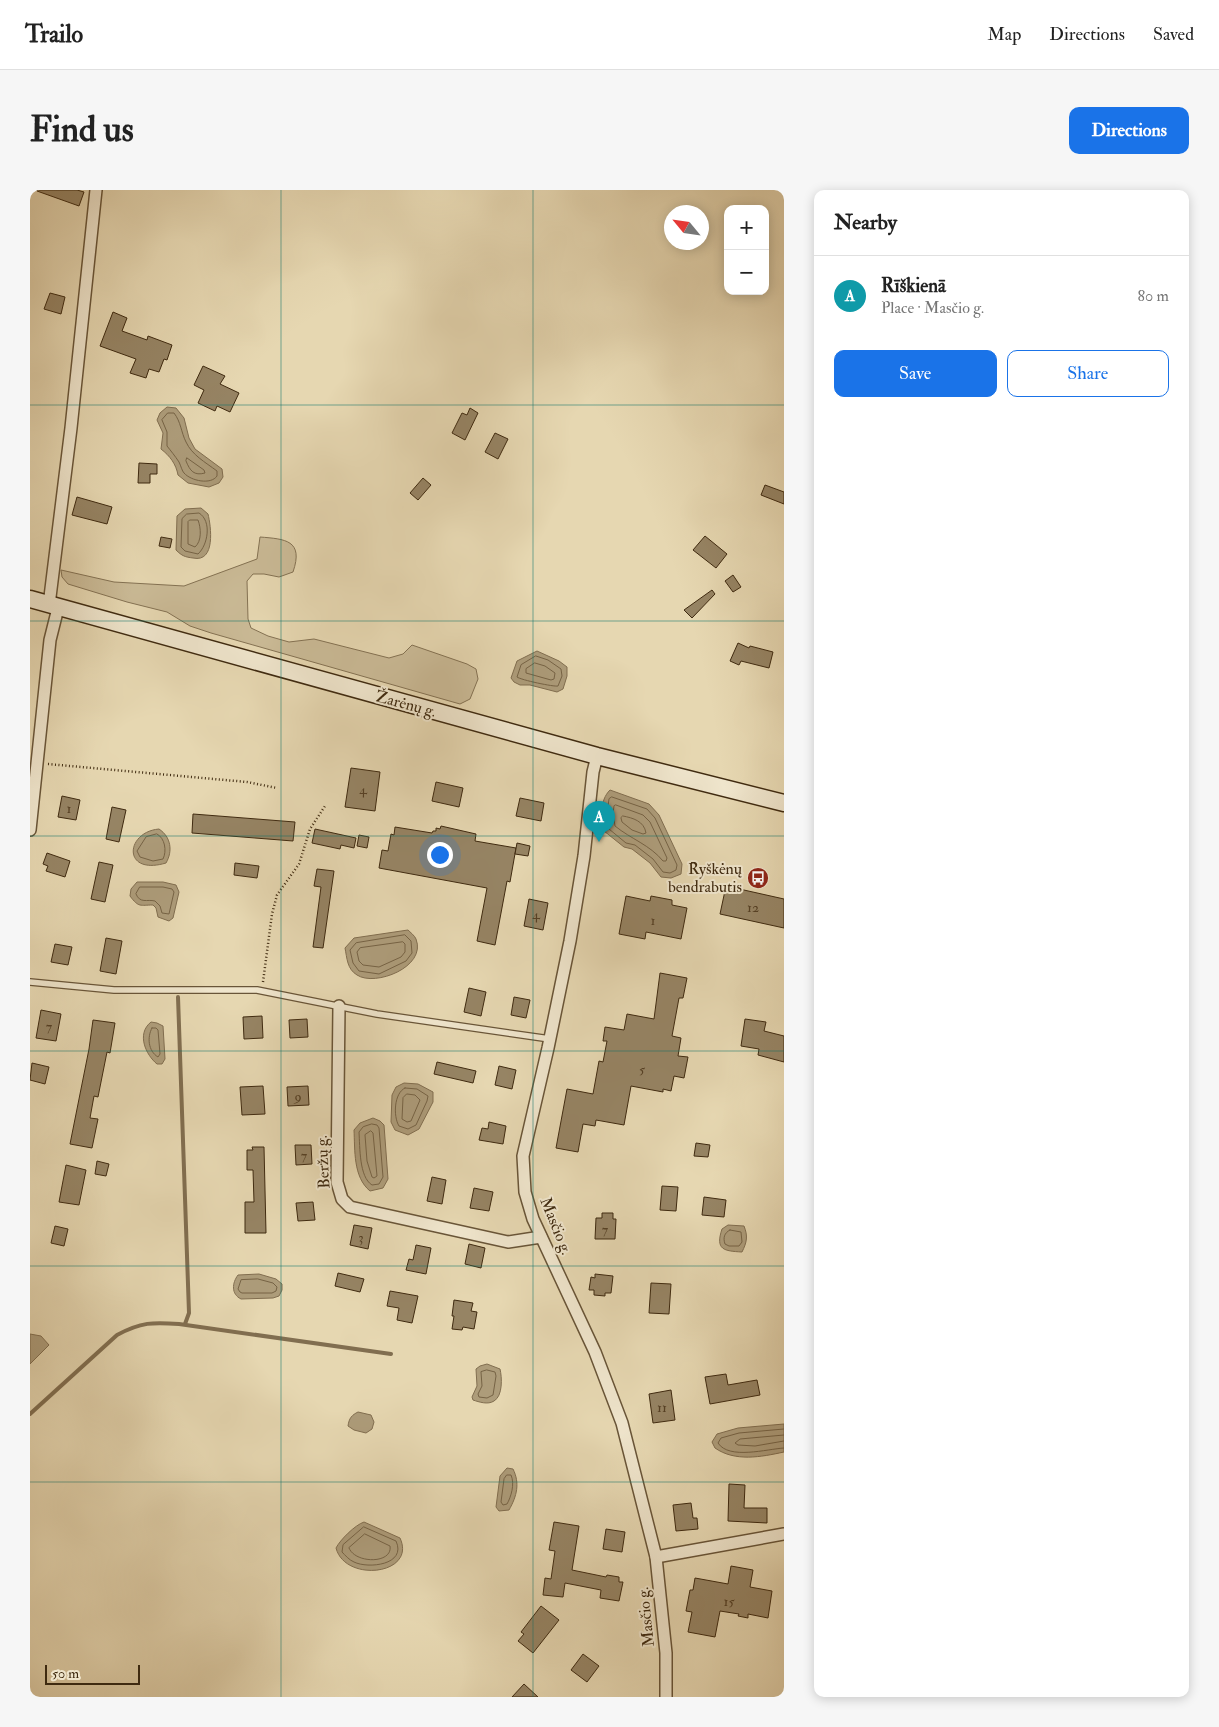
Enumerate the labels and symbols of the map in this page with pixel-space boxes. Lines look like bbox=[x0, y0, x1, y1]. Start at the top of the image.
north arrow bbox=[664, 205, 709, 250]
street label: Žarėnų g. bbox=[374, 685, 439, 722]
house number: 4 bbox=[359, 781, 368, 798]
house number: 1 bbox=[67, 800, 72, 817]
pin: A bbox=[583, 801, 615, 842]
your location bbox=[427, 842, 453, 868]
place label: Ryškėnų bendrabutis bbox=[668, 859, 742, 897]
bus stop icon: Ryškėnų bendrabutis bbox=[746, 866, 770, 890]
house number: 12 bbox=[747, 899, 759, 916]
house number: 4 bbox=[532, 906, 541, 923]
house number: 1 bbox=[651, 912, 656, 929]
house number: 7 bbox=[46, 1018, 53, 1035]
house number: 5 bbox=[639, 1061, 646, 1078]
house number: 9 bbox=[293, 1088, 302, 1105]
street label: Beržų g. bbox=[312, 1135, 334, 1189]
house number: 7 bbox=[301, 1147, 308, 1164]
street label: Masčio g. bbox=[535, 1194, 577, 1258]
house number: 7 bbox=[602, 1221, 609, 1238]
house number: 3 bbox=[358, 1229, 364, 1246]
house number: 11 bbox=[657, 1399, 667, 1416]
street label: Masčio g. bbox=[633, 1586, 659, 1648]
house number: 15 bbox=[723, 1593, 735, 1610]
scale bar bbox=[45, 1662, 140, 1685]

